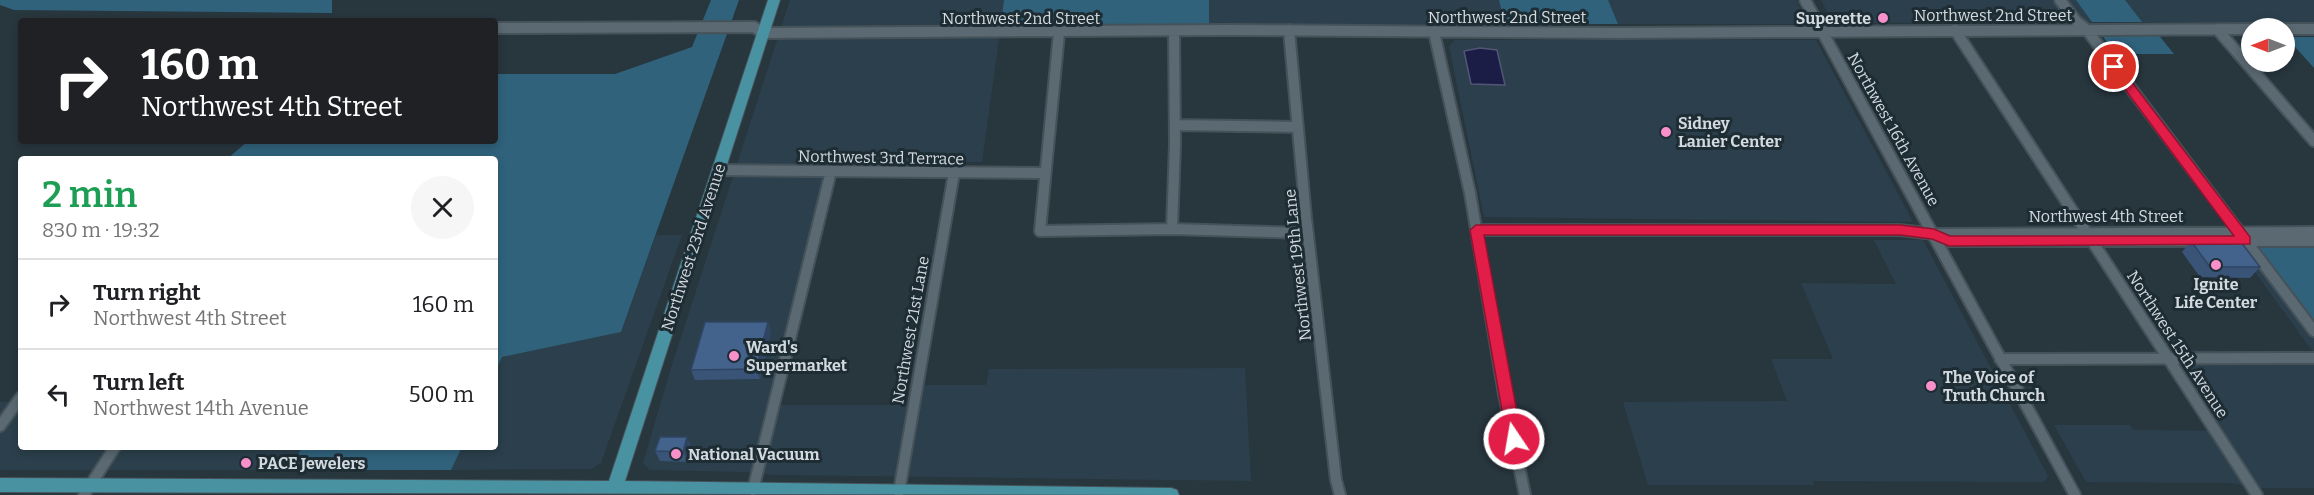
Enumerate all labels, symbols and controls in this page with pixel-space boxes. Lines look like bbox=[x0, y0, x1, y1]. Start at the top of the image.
street label: Northwest 2nd Street bbox=[1914, 6, 2072, 25]
street label: Northwest 2nd Street bbox=[1428, 8, 1586, 27]
street label: Northwest 2nd Street bbox=[942, 9, 1100, 28]
place label: Superette bbox=[1796, 9, 1871, 28]
marker: Superette bbox=[1876, 11, 1890, 25]
north arrow bbox=[2241, 18, 2295, 72]
map controls bbox=[2241, 18, 2295, 72]
text: 160 m bbox=[141, 40, 258, 90]
pin bbox=[2088, 41, 2139, 92]
icon: right bbox=[42, 42, 120, 120]
street label: Northwest 16th Avenue bbox=[1843, 49, 1944, 209]
icon: arrive bbox=[2097, 50, 2130, 83]
text: Northwest 4th Street bbox=[141, 91, 403, 123]
place label: Sidney Lanier Center bbox=[1678, 114, 1782, 151]
marker: Sidney Lanier Center bbox=[1659, 125, 1673, 139]
street label: Northwest 3rd Terrace bbox=[798, 147, 964, 168]
street label: Northwest 23rd Avenue bbox=[657, 161, 730, 333]
text: 2 min bbox=[42, 173, 137, 217]
button: close bbox=[411, 176, 474, 239]
street label: Northwest 19th Lane bbox=[1280, 188, 1315, 342]
street label: Northwest 4th Street bbox=[2028, 207, 2184, 226]
text: 830 m · 19:32 bbox=[42, 218, 160, 242]
street label: Northwest 21st Lane bbox=[888, 255, 933, 406]
marker: Ignite Life Center bbox=[2209, 258, 2223, 272]
street label: Northwest 15th Avenue bbox=[2123, 267, 2232, 421]
place label: Ignite Life Center bbox=[2175, 275, 2258, 312]
text: Turn right bbox=[93, 279, 201, 306]
icon: right bbox=[42, 288, 75, 321]
text: 160 m bbox=[413, 291, 474, 318]
text: Northwest 4th Street bbox=[93, 306, 287, 330]
place label: Ward's Supermarket bbox=[746, 338, 848, 375]
marker: Ward's Supermarket bbox=[727, 349, 741, 363]
place label: The Voice of Truth Church bbox=[1943, 368, 2045, 405]
text: Turn left bbox=[93, 369, 185, 396]
icon: left bbox=[42, 378, 75, 411]
marker: The Voice of Truth Church bbox=[1924, 379, 1938, 393]
text: 500 m bbox=[409, 381, 474, 408]
text: Northwest 14th Avenue bbox=[93, 396, 309, 420]
position arrow bbox=[1482, 407, 1546, 471]
place label: National Vacuum bbox=[688, 445, 820, 464]
marker: National Vacuum bbox=[669, 447, 683, 461]
place label: PACE Jewelers bbox=[258, 454, 365, 473]
marker: PACE Jewelers bbox=[239, 456, 253, 470]

